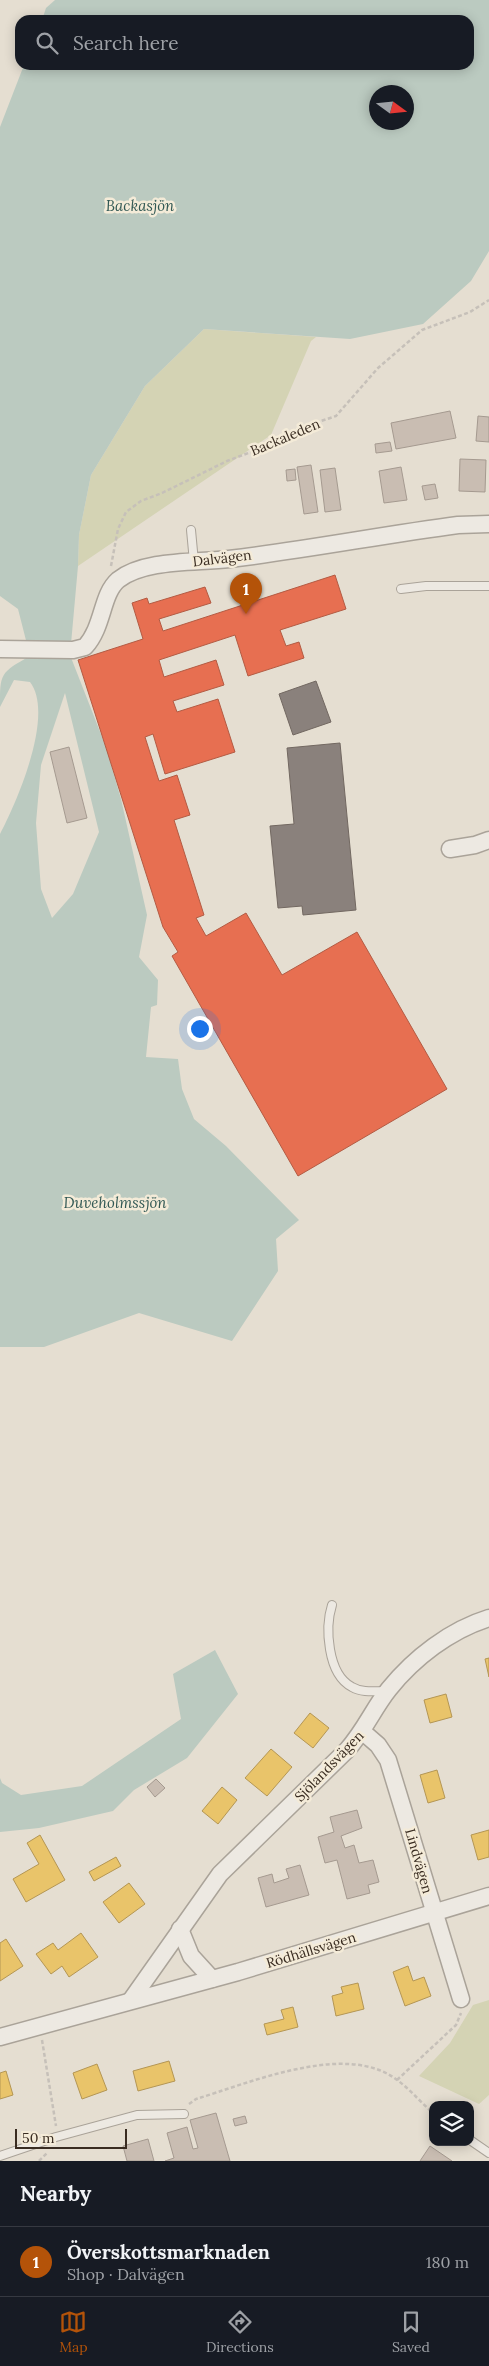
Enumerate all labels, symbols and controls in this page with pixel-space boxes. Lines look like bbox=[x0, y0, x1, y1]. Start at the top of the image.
search box bbox=[15, 15, 474, 70]
icon: search bbox=[33, 29, 61, 57]
text: Search here bbox=[73, 31, 179, 55]
north arrow bbox=[369, 85, 414, 130]
water label: Backasjön bbox=[106, 196, 175, 215]
street label: Backaleden bbox=[247, 414, 323, 460]
street label: Dalvägen bbox=[191, 545, 253, 571]
pin: 1 bbox=[230, 573, 262, 614]
your location bbox=[187, 1016, 213, 1042]
water label: Duveholmssjön bbox=[64, 1193, 167, 1212]
street label: Sjölandsvägen bbox=[291, 1726, 368, 1805]
street label: Lindvägen bbox=[401, 1826, 437, 1896]
street label: Rödhällsvägen bbox=[264, 1928, 359, 1972]
map controls bbox=[429, 2101, 474, 2146]
button: layers bbox=[429, 2101, 474, 2146]
scale bar bbox=[15, 2126, 128, 2149]
text: 50 m bbox=[22, 2129, 55, 2147]
text: Nearby bbox=[20, 2180, 91, 2207]
text: Överskottsmarknaden bbox=[67, 2240, 270, 2264]
text: 1 bbox=[33, 2252, 39, 2272]
text: 180 m bbox=[426, 2252, 469, 2272]
text: Shop · Dalvägen bbox=[67, 2264, 185, 2284]
tab: Map bbox=[59, 2308, 88, 2356]
tab: Directions bbox=[206, 2308, 274, 2356]
tab: Saved bbox=[392, 2308, 430, 2356]

